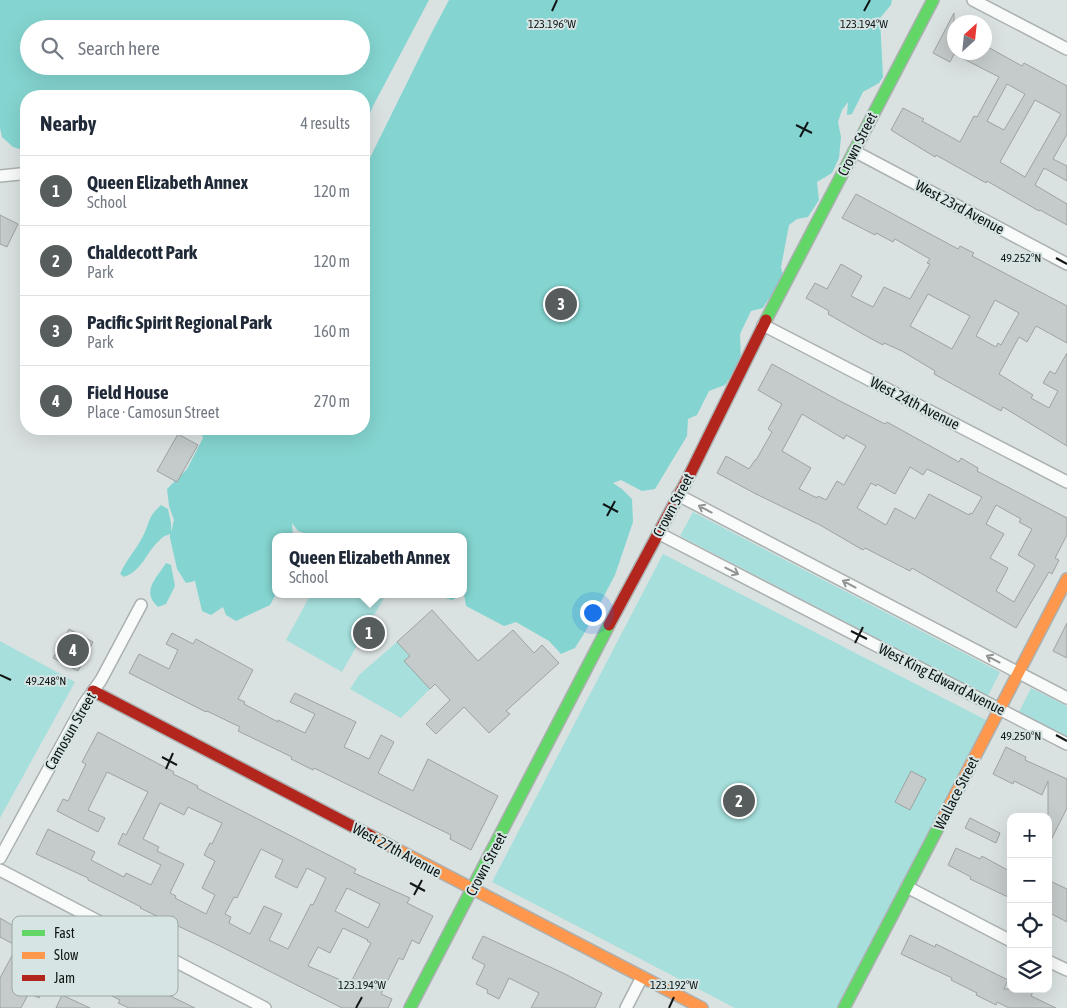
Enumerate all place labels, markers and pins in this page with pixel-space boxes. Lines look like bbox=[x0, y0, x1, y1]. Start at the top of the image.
pin: 3 bbox=[545, 285, 577, 323]
pin: 1 bbox=[353, 614, 385, 652]
pin: 4 bbox=[57, 631, 89, 669]
pin: 2 bbox=[723, 782, 755, 820]

